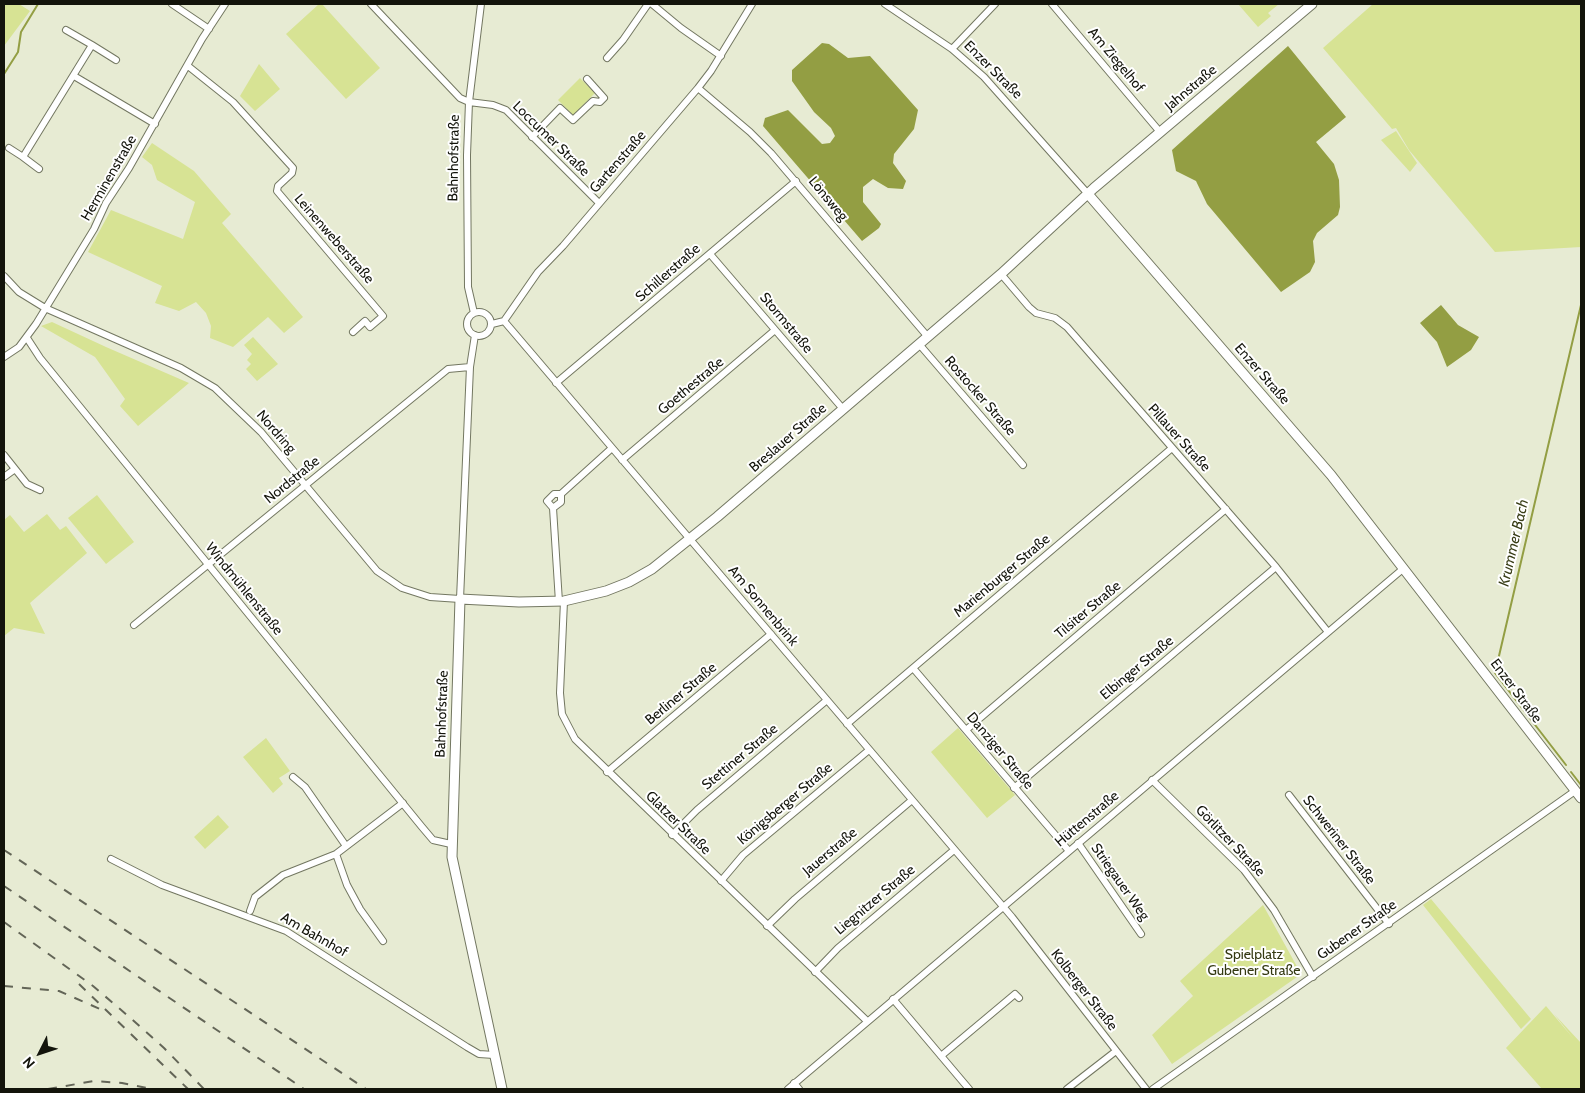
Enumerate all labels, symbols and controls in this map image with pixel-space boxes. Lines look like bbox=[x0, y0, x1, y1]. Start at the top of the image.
street label: Am Ziegelhof bbox=[1084, 24, 1148, 96]
street label: Enzer Straße bbox=[960, 37, 1026, 103]
street label: Jahnstraße bbox=[1162, 62, 1220, 114]
street label: Loccumer Straße bbox=[509, 98, 593, 180]
street label: Bahnhofstraße bbox=[445, 114, 463, 202]
street label: Gartenstraße bbox=[586, 127, 650, 197]
street label: Herminenstraße bbox=[78, 132, 140, 224]
street label: Lönsweg bbox=[805, 174, 851, 224]
street label: Leinenweberstraße bbox=[291, 191, 377, 287]
street label: Schillerstraße bbox=[632, 240, 704, 306]
street label: Stormstraße bbox=[756, 289, 816, 357]
street label: Enzer Straße bbox=[1231, 340, 1293, 408]
street label: Rostocker Straße bbox=[941, 353, 1019, 439]
street label: Goethestraße bbox=[655, 354, 727, 418]
street label: Breslauer Straße bbox=[746, 400, 830, 476]
street label: Pillauer Straße bbox=[1144, 401, 1214, 475]
street label: Nordring bbox=[253, 407, 299, 457]
street label: Nordstraße bbox=[261, 453, 323, 507]
water label: Krummer Bach bbox=[1495, 498, 1533, 588]
street label: Marienburger Straße bbox=[950, 531, 1054, 621]
street label: Windmühlenstraße bbox=[202, 539, 286, 639]
street label: Am Sonnenbrink bbox=[724, 562, 802, 650]
street label: Tilsiter Straße bbox=[1052, 578, 1124, 642]
street label: Elbinger Straße bbox=[1097, 633, 1177, 703]
street label: Enzer Straße bbox=[1487, 656, 1545, 726]
street label: Berliner Straße bbox=[642, 659, 720, 729]
street label: Bahnhofstraße bbox=[432, 670, 452, 758]
street label: Danziger Straße bbox=[963, 709, 1037, 793]
street label: Stettiner Straße bbox=[699, 720, 781, 794]
street label: Königsberger Straße bbox=[734, 759, 836, 849]
street label: Hüttenstraße bbox=[1052, 787, 1122, 851]
street label: Glatzer Straße bbox=[642, 788, 714, 858]
street label: Schweriner Straße bbox=[1299, 792, 1379, 888]
street label: Görlitzer Straße bbox=[1192, 802, 1268, 880]
street label: Jauerstraße bbox=[799, 824, 861, 880]
street label: Striegauer Weg bbox=[1087, 840, 1153, 924]
street label: Liegnitzer Straße bbox=[831, 862, 919, 938]
street label: Gubener Straße bbox=[1314, 896, 1400, 964]
street label: Am Bahnhof bbox=[278, 909, 350, 961]
street label: Kolberger Straße bbox=[1047, 946, 1121, 1034]
park label: Spielplatz Gubener Straße bbox=[1207, 947, 1301, 980]
north arrow bbox=[15, 1028, 65, 1078]
text: N bbox=[19, 1053, 39, 1072]

